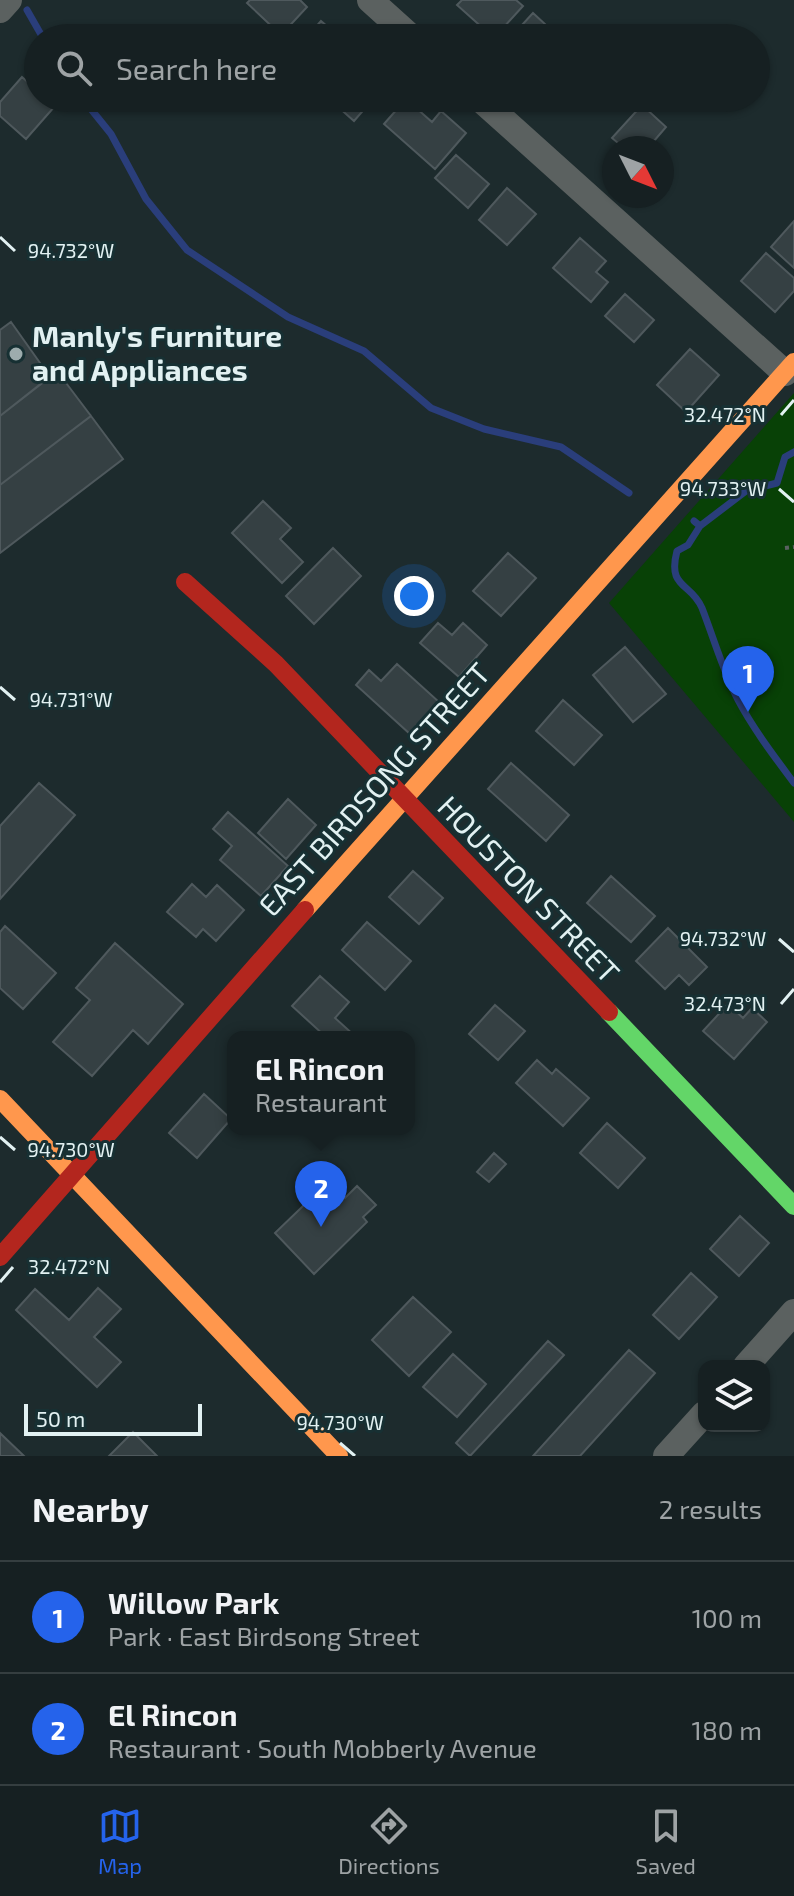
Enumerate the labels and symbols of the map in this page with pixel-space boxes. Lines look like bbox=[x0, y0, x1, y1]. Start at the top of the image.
north arrow bbox=[602, 136, 674, 208]
text: 94.732°W bbox=[28, 238, 114, 262]
place label: Manly's Furniture and Appliances bbox=[32, 317, 282, 387]
marker: Manly's Furniture and Appliances bbox=[7, 345, 25, 363]
text: 32.472°N bbox=[684, 402, 766, 426]
text: 94.733°W bbox=[680, 476, 766, 500]
your location bbox=[394, 576, 434, 616]
pin: 1 bbox=[722, 646, 774, 712]
street label: EAST BIRDSONG STREET bbox=[250, 655, 497, 923]
text: 94.731°W bbox=[29, 687, 113, 711]
street label: HOUSTON STREET bbox=[431, 788, 628, 989]
text: 94.732°W bbox=[680, 926, 766, 950]
text: 32.473°N bbox=[684, 991, 766, 1015]
text: 94.730°W bbox=[27, 1137, 115, 1161]
pin: 2 bbox=[295, 1161, 347, 1227]
text: 32.472°N bbox=[28, 1254, 110, 1278]
scale bar bbox=[24, 1400, 202, 1436]
text: 94.730°W bbox=[296, 1410, 384, 1434]

